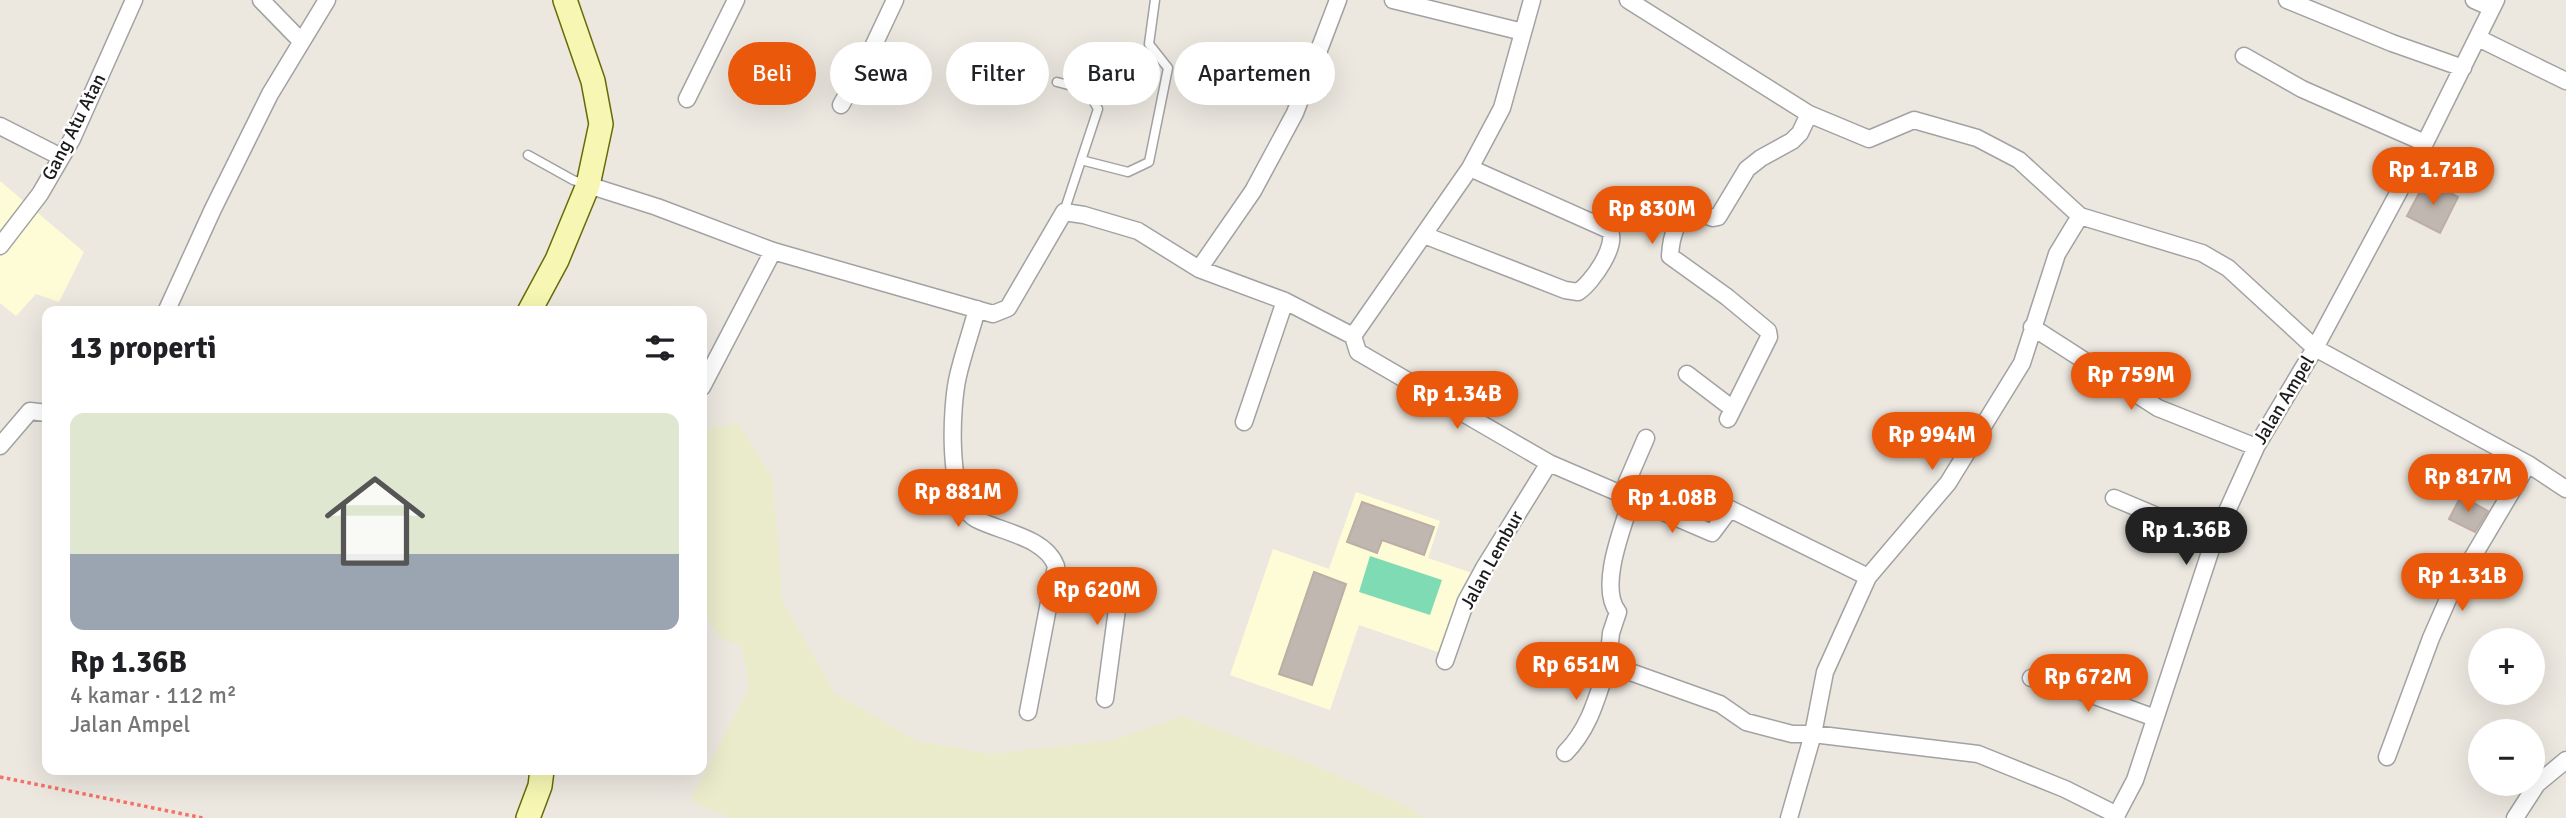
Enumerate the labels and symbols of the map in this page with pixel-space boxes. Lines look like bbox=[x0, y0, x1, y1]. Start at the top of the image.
street label: Gang Atu Atan bbox=[37, 69, 111, 185]
pin: Rp 1.71B bbox=[2361, 148, 2505, 207]
pin: Rp 830M bbox=[1587, 187, 1717, 246]
street label: Jalan Ampel bbox=[2248, 351, 2320, 449]
pin: Rp 759M bbox=[2066, 352, 2196, 412]
pin: Rp 1.34B bbox=[1385, 372, 1529, 431]
pin: Rp 994M bbox=[1867, 412, 1997, 472]
pin: Rp 817M bbox=[2403, 454, 2533, 514]
pin: Rp 881M bbox=[893, 470, 1023, 529]
pin: Rp 1.08B bbox=[1600, 476, 1744, 535]
street label: Jalan Lembur bbox=[1455, 507, 1529, 613]
pin: Rp 1.36B bbox=[2114, 508, 2258, 567]
pin: Rp 1.31B bbox=[2390, 554, 2534, 613]
pin: Rp 620M bbox=[1032, 568, 1162, 627]
pin: Rp 651M bbox=[1511, 642, 1641, 702]
pin: Rp 672M bbox=[2023, 654, 2153, 714]

